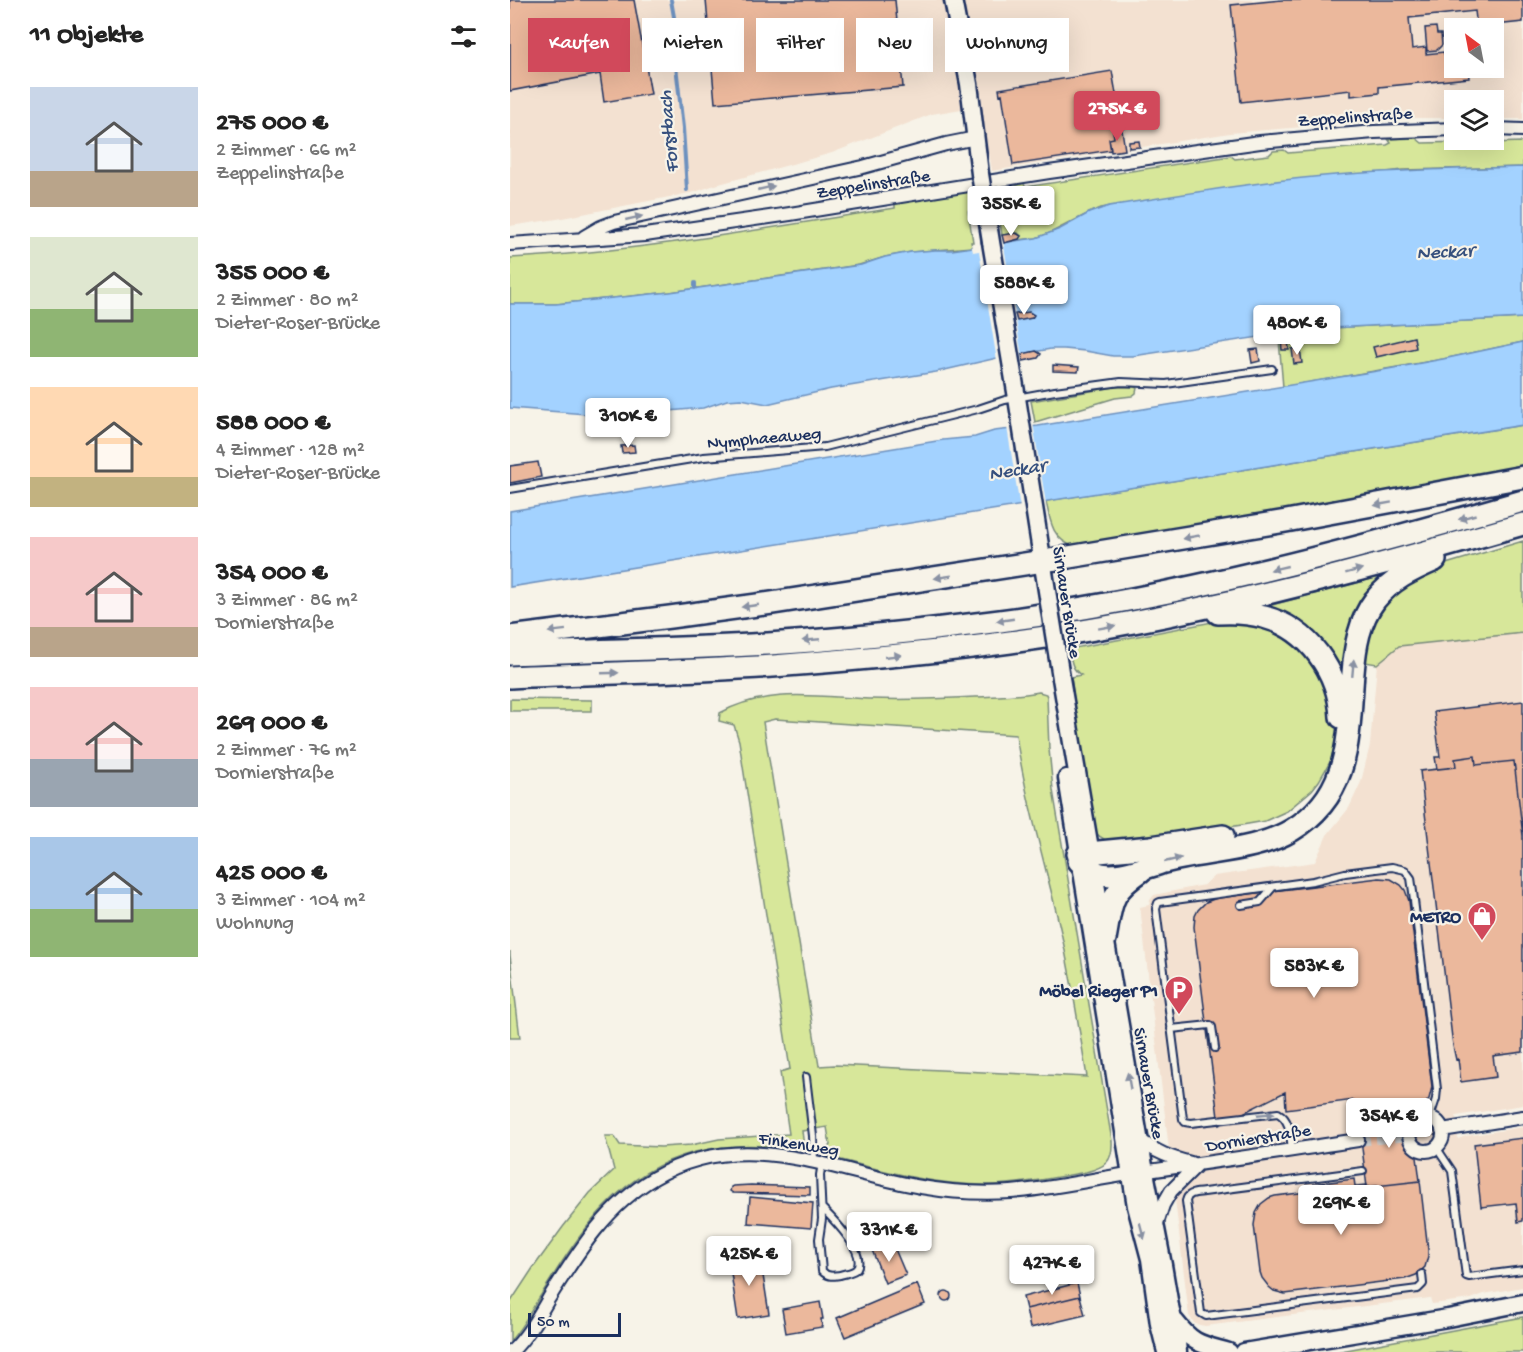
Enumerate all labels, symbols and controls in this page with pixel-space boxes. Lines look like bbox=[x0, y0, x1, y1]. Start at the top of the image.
chip: Kaufen bbox=[528, 18, 630, 72]
chip: Mieten bbox=[642, 18, 744, 72]
chip: Filter bbox=[756, 18, 844, 72]
chip: Neu bbox=[856, 18, 933, 72]
chip: Wohnung bbox=[945, 18, 1069, 72]
north arrow bbox=[1444, 18, 1504, 78]
map controls bbox=[1444, 18, 1504, 150]
icon: filters bbox=[447, 20, 480, 53]
text: 11 Objekte bbox=[30, 21, 143, 52]
water label: Forstbach bbox=[655, 89, 686, 174]
button: layers bbox=[1444, 90, 1504, 150]
pin: 275K € bbox=[1068, 91, 1166, 142]
text: 275K € bbox=[1088, 99, 1146, 122]
street label: Zeppelinstraße bbox=[1297, 104, 1414, 133]
text: 275 000 € bbox=[216, 109, 328, 140]
icon: home bbox=[78, 111, 150, 183]
text: 2 Zimmer · 66 m² bbox=[216, 140, 357, 163]
text: Zeppelinstraße bbox=[216, 163, 344, 186]
street label: Zeppelinstraße bbox=[815, 166, 932, 205]
one-way arrow bbox=[757, 183, 775, 193]
pin: 355K € bbox=[962, 186, 1060, 237]
text: 355K € bbox=[981, 194, 1041, 217]
one-way arrow bbox=[625, 212, 643, 222]
water label: Neckar bbox=[1416, 240, 1478, 266]
text: 355 000 € bbox=[216, 259, 329, 290]
icon: home bbox=[78, 261, 150, 333]
pin: 588K € bbox=[975, 265, 1073, 316]
text: 588K € bbox=[994, 273, 1054, 296]
text: 2 Zimmer · 80 m² bbox=[216, 290, 359, 313]
pin: 480K € bbox=[1248, 305, 1346, 356]
text: Dieter-Roser-Brücke bbox=[216, 313, 380, 336]
text: 480K € bbox=[1267, 313, 1327, 336]
pin: 310K € bbox=[579, 398, 677, 449]
text: 310K € bbox=[599, 406, 657, 429]
text: 588 000 € bbox=[216, 409, 330, 440]
icon: home bbox=[78, 411, 150, 483]
street label: Nymphaeaweg bbox=[706, 424, 822, 455]
text: 4 Zimmer · 128 m² bbox=[216, 440, 365, 463]
water label: Neckar bbox=[987, 455, 1052, 487]
text: Dieter-Roser-Brücke bbox=[216, 463, 380, 486]
one-way arrow bbox=[1373, 499, 1392, 508]
one-way arrow bbox=[1458, 512, 1476, 522]
one-way arrow bbox=[1181, 533, 1200, 542]
street label: Sirnauer Brücke bbox=[1046, 545, 1085, 661]
text: 354 000 € bbox=[216, 559, 328, 590]
icon: home bbox=[78, 561, 150, 633]
one-way arrow bbox=[1269, 563, 1288, 573]
one-way arrow bbox=[1345, 566, 1364, 576]
one-way arrow bbox=[933, 573, 952, 582]
text: 3 Zimmer · 86 m² bbox=[216, 590, 358, 613]
one-way arrow bbox=[740, 601, 759, 610]
text: Dornierstraße bbox=[216, 613, 334, 636]
one-way arrow bbox=[995, 615, 1014, 625]
one-way arrow bbox=[1097, 622, 1116, 631]
one-way arrow bbox=[547, 627, 566, 636]
one-way arrow bbox=[801, 636, 820, 645]
one-way arrow bbox=[883, 651, 902, 661]
one-way arrow bbox=[1349, 658, 1358, 677]
one-way arrow bbox=[601, 668, 620, 678]
text: 269 000 € bbox=[216, 709, 327, 740]
icon: home bbox=[78, 711, 150, 783]
text: 2 Zimmer · 76 m² bbox=[216, 740, 357, 763]
text: Dornierstraße bbox=[216, 763, 334, 786]
one-way arrow bbox=[1164, 855, 1182, 865]
text: 425 000 € bbox=[216, 859, 327, 890]
icon: home bbox=[78, 861, 150, 933]
text: 3 Zimmer · 104 m² bbox=[216, 890, 366, 913]
shop icon: METRO bbox=[1466, 900, 1498, 942]
place label: METRO bbox=[1410, 908, 1461, 929]
text: Wohnung bbox=[216, 913, 294, 936]
pin: 583K € bbox=[1265, 948, 1363, 999]
text: 583K € bbox=[1284, 956, 1344, 979]
parking icon: Möbel Rieger P1 bbox=[1163, 974, 1195, 1016]
place label: Möbel Rieger P1 bbox=[1039, 982, 1158, 1003]
street label: Sirnauer Brücke bbox=[1127, 1026, 1168, 1142]
one-way arrow bbox=[1125, 1071, 1134, 1090]
pin: 354K € bbox=[1340, 1098, 1438, 1149]
text: 354K € bbox=[1360, 1106, 1418, 1129]
one-way arrow bbox=[1256, 1109, 1275, 1119]
street label: Dornierstraße bbox=[1203, 1121, 1313, 1158]
street label: Finkenweg bbox=[756, 1129, 840, 1162]
pin: 269K € bbox=[1292, 1185, 1390, 1236]
text: 269K € bbox=[1312, 1193, 1370, 1216]
pin: 331K € bbox=[840, 1212, 938, 1263]
text: 331K € bbox=[861, 1220, 917, 1243]
one-way arrow bbox=[1138, 1222, 1148, 1240]
pin: 425K € bbox=[700, 1236, 798, 1287]
text: 425K € bbox=[720, 1244, 778, 1267]
pin: 427K € bbox=[1003, 1245, 1101, 1296]
text: 427K € bbox=[1023, 1253, 1081, 1276]
scale bar bbox=[528, 1310, 621, 1338]
text: 50 m bbox=[537, 1314, 570, 1333]

